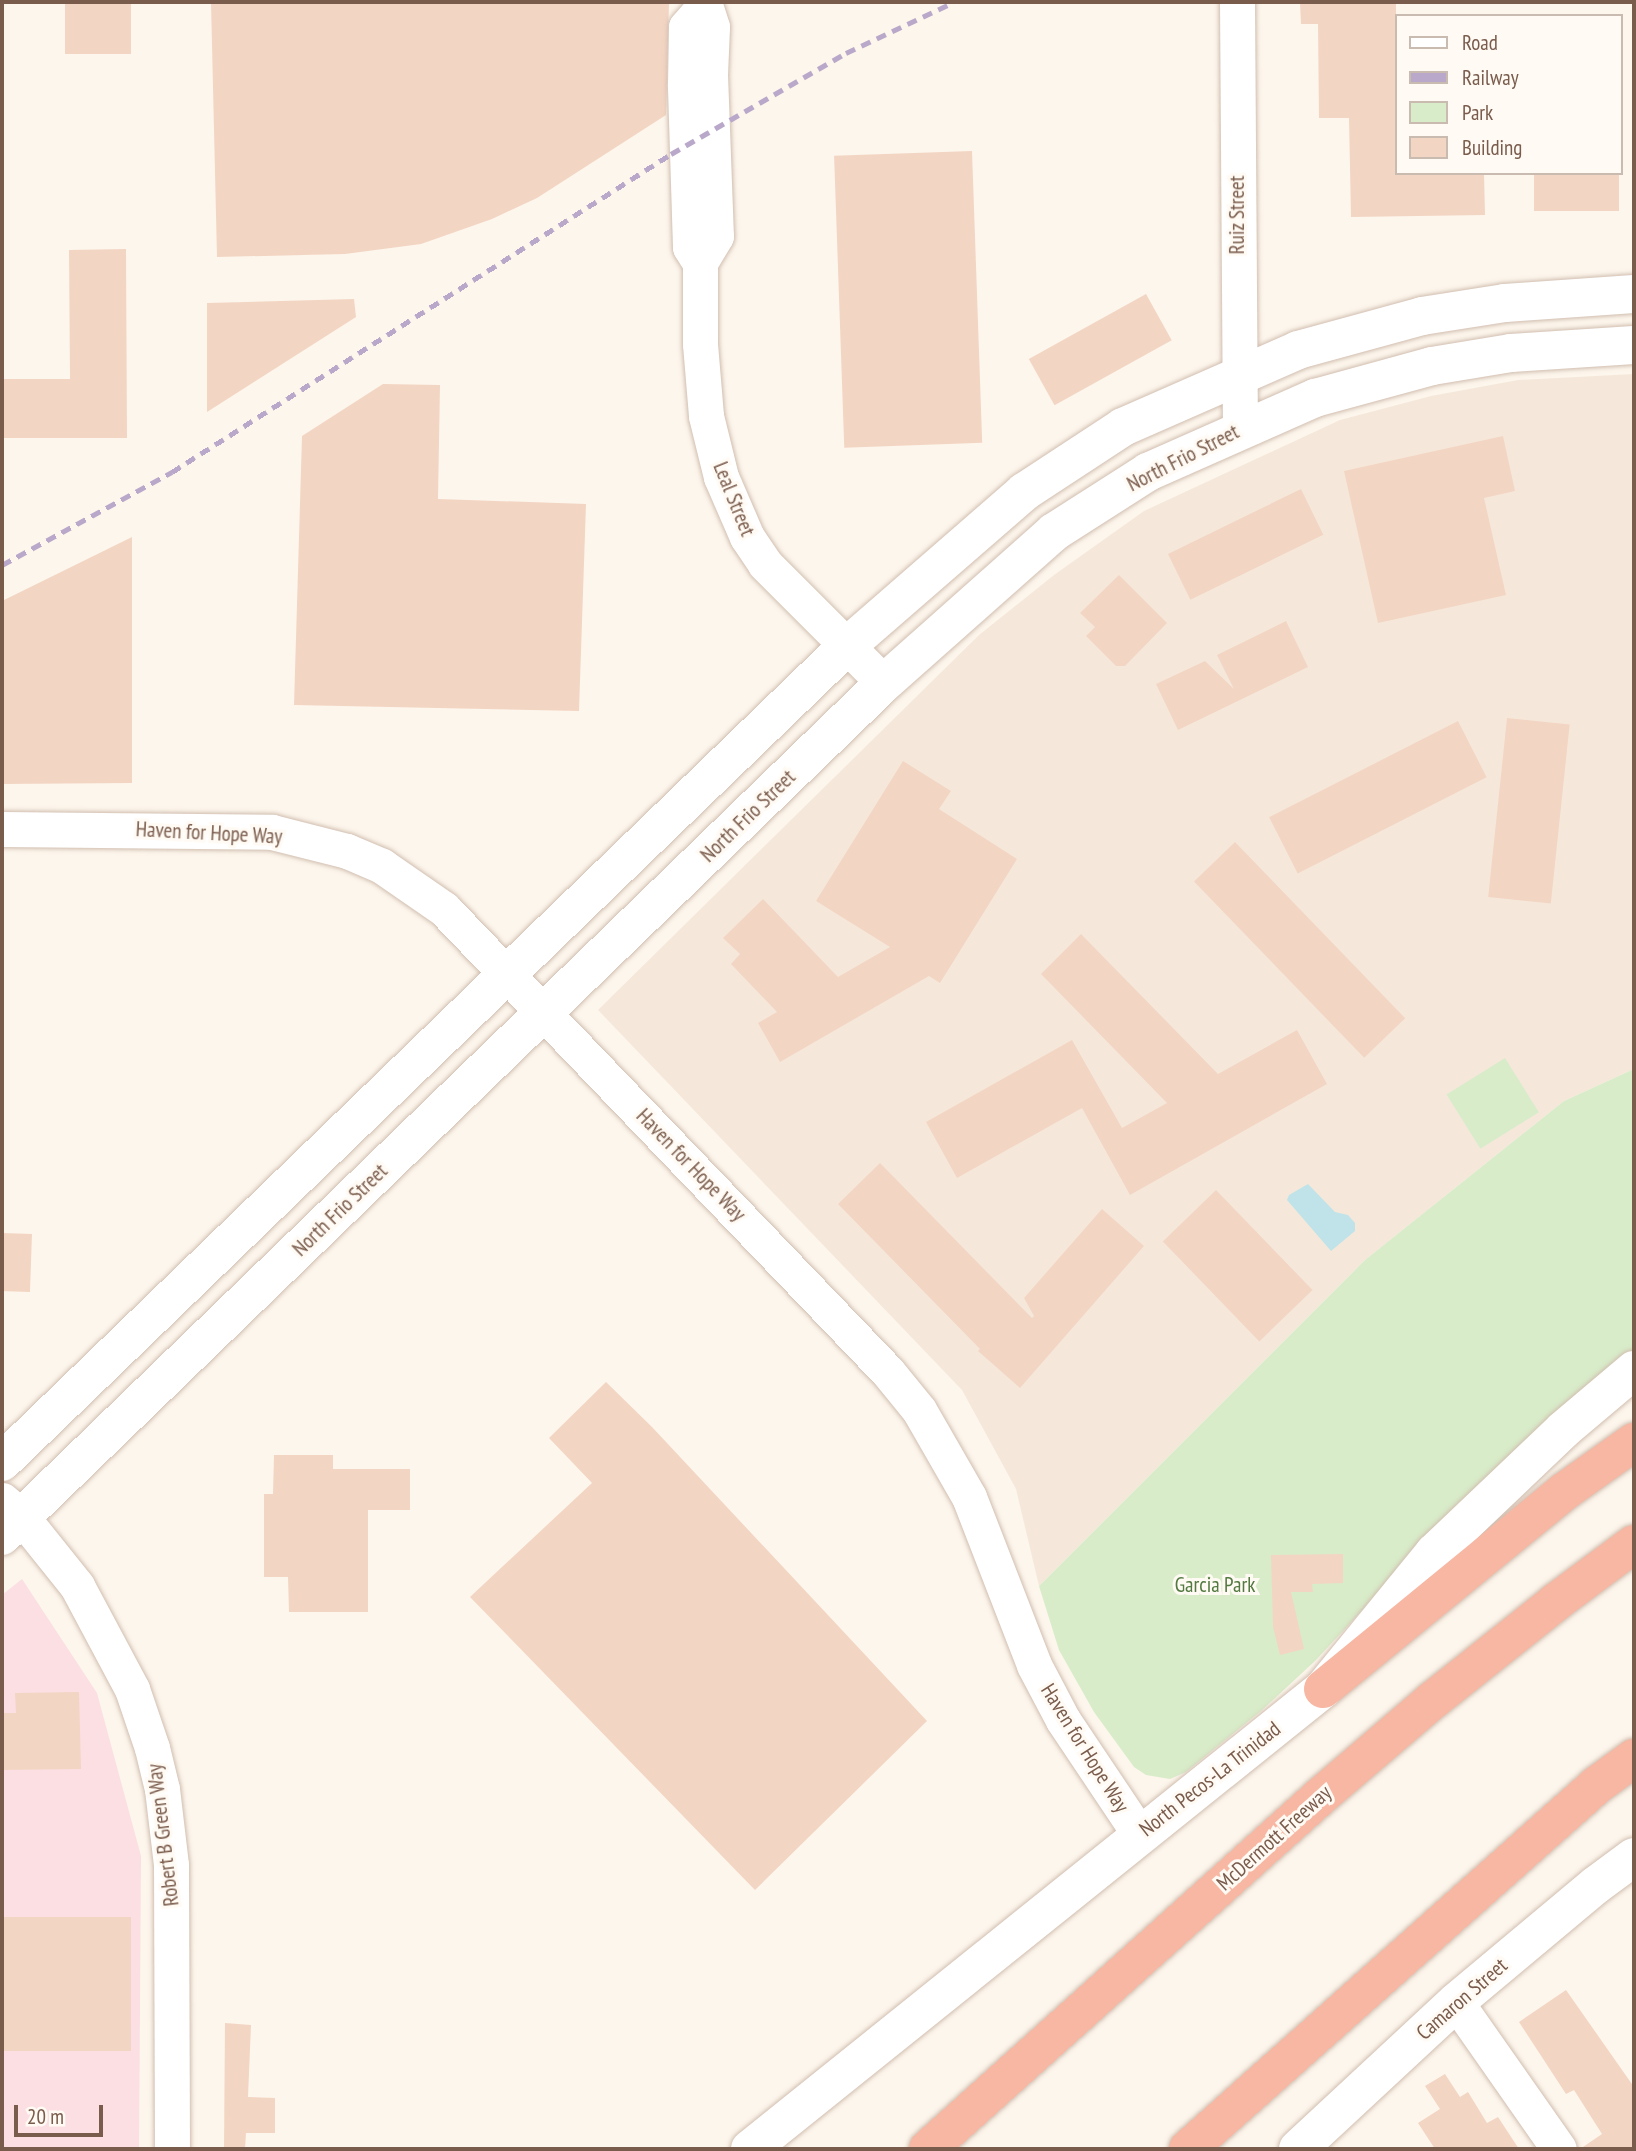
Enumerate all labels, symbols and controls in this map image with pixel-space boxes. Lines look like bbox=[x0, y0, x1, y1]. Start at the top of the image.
legend bbox=[1394, 14, 1622, 175]
text: Road bbox=[1462, 29, 1498, 56]
text: Railway bbox=[1462, 64, 1519, 91]
text: Park bbox=[1462, 99, 1493, 126]
text: Building bbox=[1462, 134, 1522, 161]
street label: Ruiz Street bbox=[1224, 175, 1250, 255]
street label: North Frio Street bbox=[1123, 419, 1243, 497]
street label: Leal Street bbox=[708, 458, 760, 540]
street label: North Frio Street bbox=[695, 765, 801, 867]
street label: Haven for Hope Way bbox=[135, 817, 283, 849]
street label: Haven for Hope Way bbox=[631, 1103, 751, 1227]
street label: North Frio Street bbox=[287, 1159, 393, 1261]
park label: Garcia Park bbox=[1175, 1572, 1255, 1598]
street label: Haven for Hope Way bbox=[1035, 1679, 1135, 1817]
street label: North Pecos-La Trinidad bbox=[1134, 1716, 1286, 1842]
street label: Robert B Green Way bbox=[142, 1762, 184, 1908]
street label: McDermott Freeway bbox=[1212, 1780, 1336, 1896]
street label: Camaron Street bbox=[1412, 1953, 1512, 2045]
scale bar bbox=[18, 2092, 107, 2136]
text: 20 m bbox=[27, 2103, 64, 2130]

